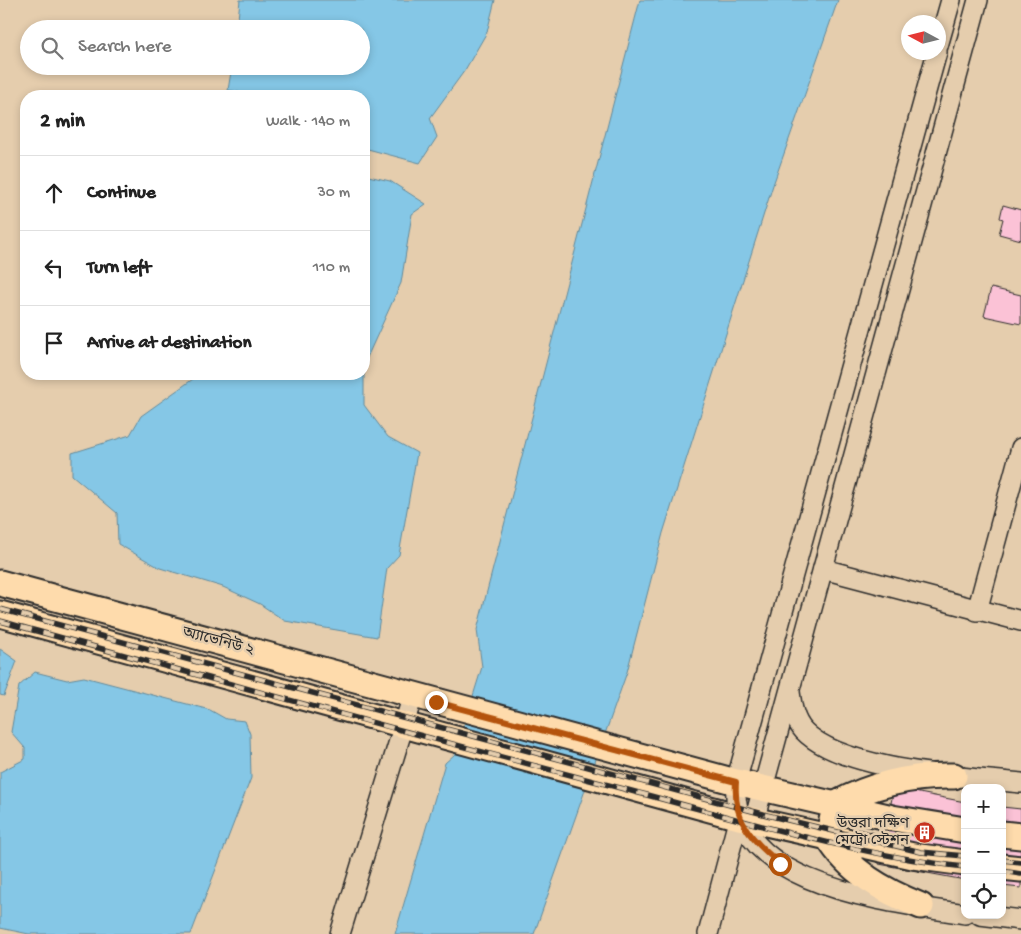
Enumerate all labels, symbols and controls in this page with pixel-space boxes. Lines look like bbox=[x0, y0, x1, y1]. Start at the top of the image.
north arrow bbox=[901, 15, 946, 60]
search box bbox=[20, 20, 370, 75]
icon: search bbox=[38, 34, 66, 62]
text: Search here bbox=[78, 36, 172, 59]
text: 2 min bbox=[40, 110, 85, 135]
text: Walk · 140 m bbox=[266, 113, 350, 132]
icon: ahead bbox=[40, 179, 68, 207]
text: Continue bbox=[87, 182, 156, 205]
text: 30 m bbox=[317, 184, 350, 203]
icon: left bbox=[40, 254, 68, 282]
text: Turn left bbox=[87, 257, 151, 280]
text: 110 m bbox=[313, 259, 350, 278]
icon: arrive bbox=[40, 329, 68, 357]
text: Arrive at destination bbox=[87, 332, 251, 355]
street label: অ্যাভেনিউ ২ bbox=[179, 623, 256, 660]
route end bbox=[425, 691, 448, 714]
map controls bbox=[961, 784, 1006, 919]
button: + bbox=[961, 784, 1006, 829]
place label: উত্তরা দক্ষিণ মেট্রো স্টেশন bbox=[835, 814, 910, 850]
building icon: উত্তরা দক্ষিণ মেট্রো স্টেশন bbox=[913, 821, 937, 845]
button: − bbox=[961, 829, 1006, 874]
route start bbox=[769, 853, 792, 876]
button: locate bbox=[961, 874, 1006, 919]

